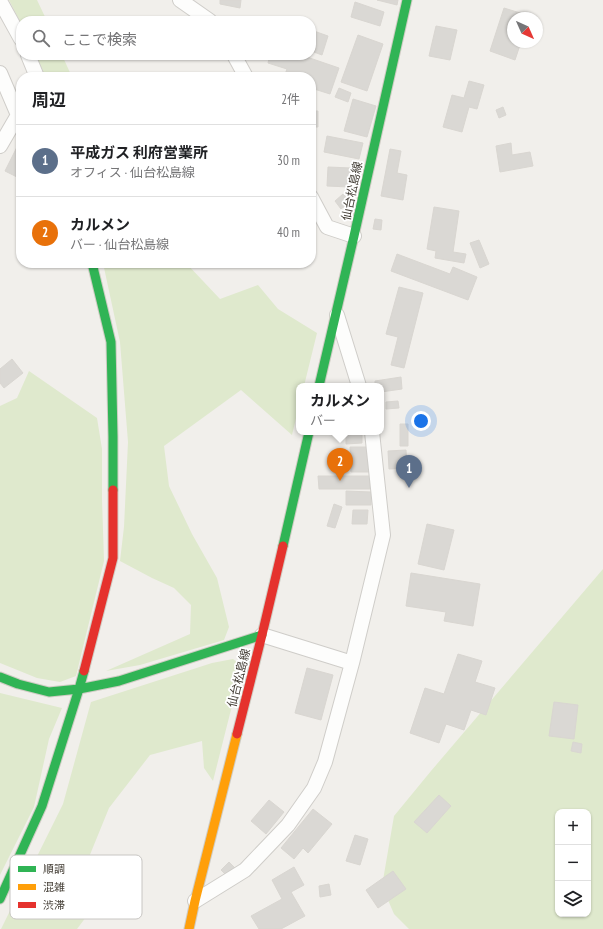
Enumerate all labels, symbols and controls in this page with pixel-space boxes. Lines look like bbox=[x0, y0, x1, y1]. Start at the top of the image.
north arrow bbox=[507, 12, 543, 48]
search box bbox=[16, 16, 316, 60]
icon: search bbox=[30, 27, 52, 49]
text: ここで検索 bbox=[62, 30, 137, 49]
text: 周辺 bbox=[32, 89, 66, 111]
text: 2件 bbox=[281, 91, 300, 108]
text: 平成ガス 利府営業所 bbox=[70, 143, 208, 162]
text: 1 bbox=[42, 152, 48, 169]
text: 30 m bbox=[277, 152, 300, 169]
street label: 仙台松島線 bbox=[338, 160, 365, 222]
text: オフィス · 仙台松島線 bbox=[70, 164, 195, 181]
text: カルメン bbox=[70, 215, 130, 234]
text: 2 bbox=[42, 224, 48, 241]
text: 40 m bbox=[277, 224, 300, 241]
text: バー · 仙台松島線 bbox=[70, 236, 169, 253]
popup bbox=[296, 383, 384, 435]
text: カルメン bbox=[310, 391, 370, 410]
your location bbox=[411, 411, 431, 431]
text: バー bbox=[310, 412, 336, 429]
pin: 2 bbox=[327, 448, 353, 481]
pin: 1 bbox=[396, 455, 422, 488]
street label: 仙台松島線 bbox=[224, 647, 253, 709]
map controls bbox=[555, 809, 591, 917]
button: + bbox=[555, 809, 591, 845]
button: − bbox=[555, 845, 591, 881]
legend bbox=[10, 855, 142, 919]
text: 順調 bbox=[43, 862, 65, 876]
text: 混雑 bbox=[43, 880, 65, 894]
button: layers bbox=[555, 881, 591, 917]
text: 渋滞 bbox=[43, 898, 65, 912]

